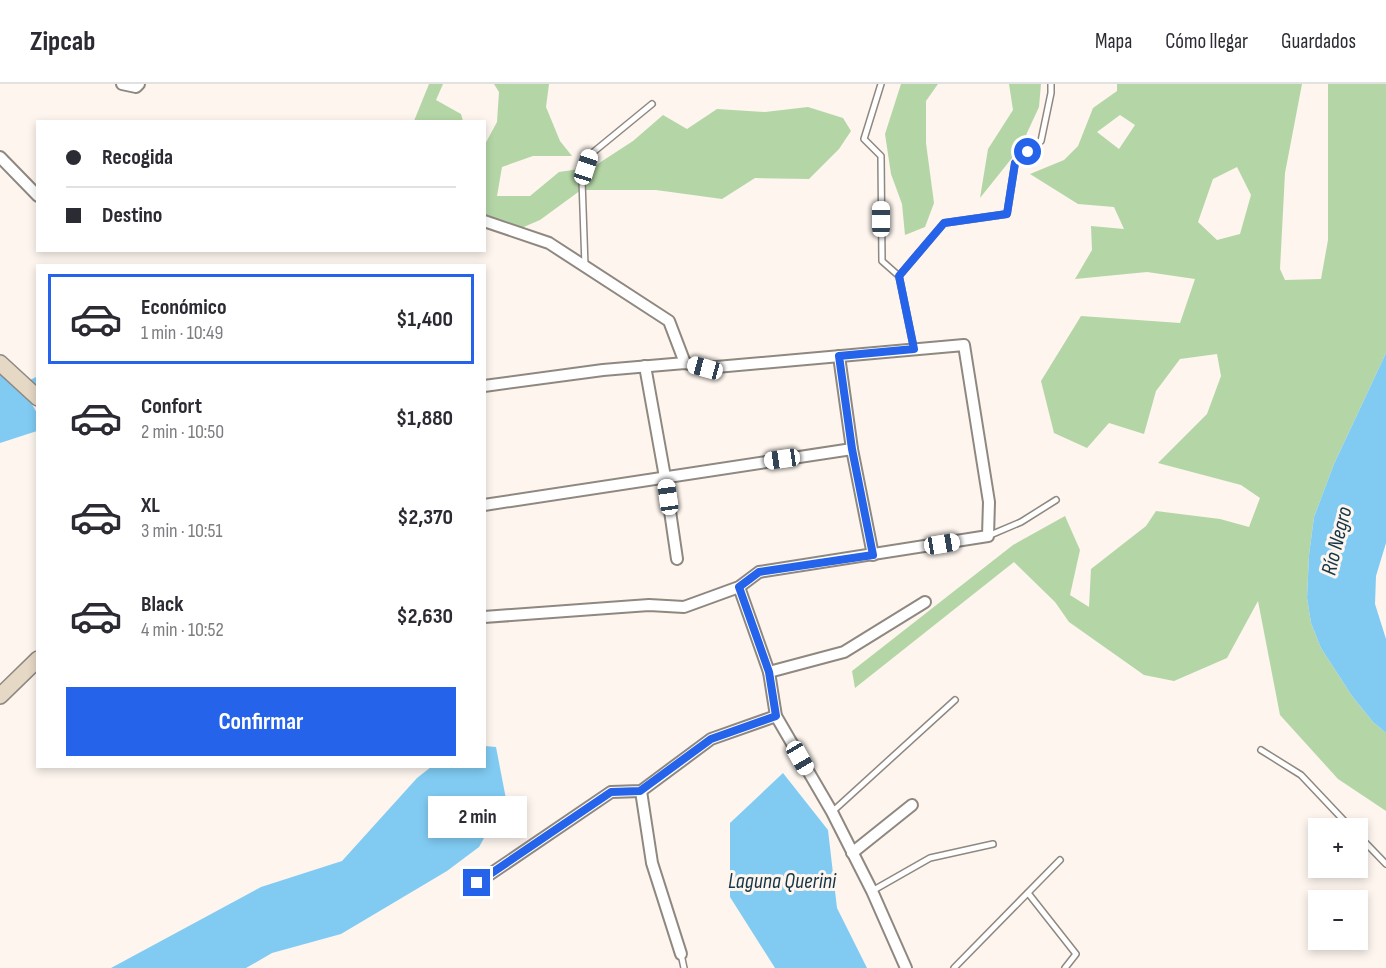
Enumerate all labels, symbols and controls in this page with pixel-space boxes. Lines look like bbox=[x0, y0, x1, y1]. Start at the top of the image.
text: Zipcab bbox=[30, 25, 95, 58]
text: Mapa bbox=[1095, 29, 1132, 54]
text: Cómo llegar bbox=[1165, 29, 1248, 54]
text: Guardados bbox=[1281, 29, 1356, 54]
route start bbox=[1014, 138, 1041, 165]
text: Recogida bbox=[102, 144, 173, 171]
car bbox=[572, 147, 600, 187]
car bbox=[872, 201, 890, 237]
text: Destino bbox=[102, 202, 162, 229]
icon: car bbox=[69, 292, 123, 346]
text: Económico bbox=[141, 294, 227, 321]
text: $1,400 bbox=[396, 306, 453, 333]
text: 1 min · 10:49 bbox=[141, 321, 223, 345]
car bbox=[685, 355, 725, 381]
icon: car bbox=[69, 391, 123, 445]
text: Confort bbox=[141, 393, 202, 420]
text: $1,880 bbox=[396, 405, 453, 432]
text: 2 min · 10:50 bbox=[141, 420, 224, 444]
car bbox=[763, 448, 801, 470]
car bbox=[657, 478, 679, 516]
icon: car bbox=[69, 490, 123, 544]
text: XL bbox=[141, 492, 160, 519]
text: $2,370 bbox=[397, 504, 453, 531]
water label: Río Negro bbox=[1315, 504, 1359, 578]
text: 3 min · 10:51 bbox=[141, 519, 223, 543]
car bbox=[923, 532, 961, 556]
icon: car bbox=[69, 589, 123, 643]
text: Black bbox=[141, 591, 183, 618]
text: $2,630 bbox=[396, 603, 453, 630]
text: 4 min · 10:52 bbox=[141, 618, 224, 642]
button: Confirmar bbox=[66, 687, 456, 756]
car bbox=[783, 738, 817, 778]
callout: 2 min bbox=[428, 796, 526, 838]
text: 2 min bbox=[458, 805, 497, 829]
map controls bbox=[1308, 818, 1368, 950]
button: + bbox=[1308, 818, 1368, 878]
water label: Laguna Querini bbox=[728, 868, 837, 895]
route end bbox=[463, 869, 490, 896]
button: − bbox=[1308, 890, 1368, 950]

